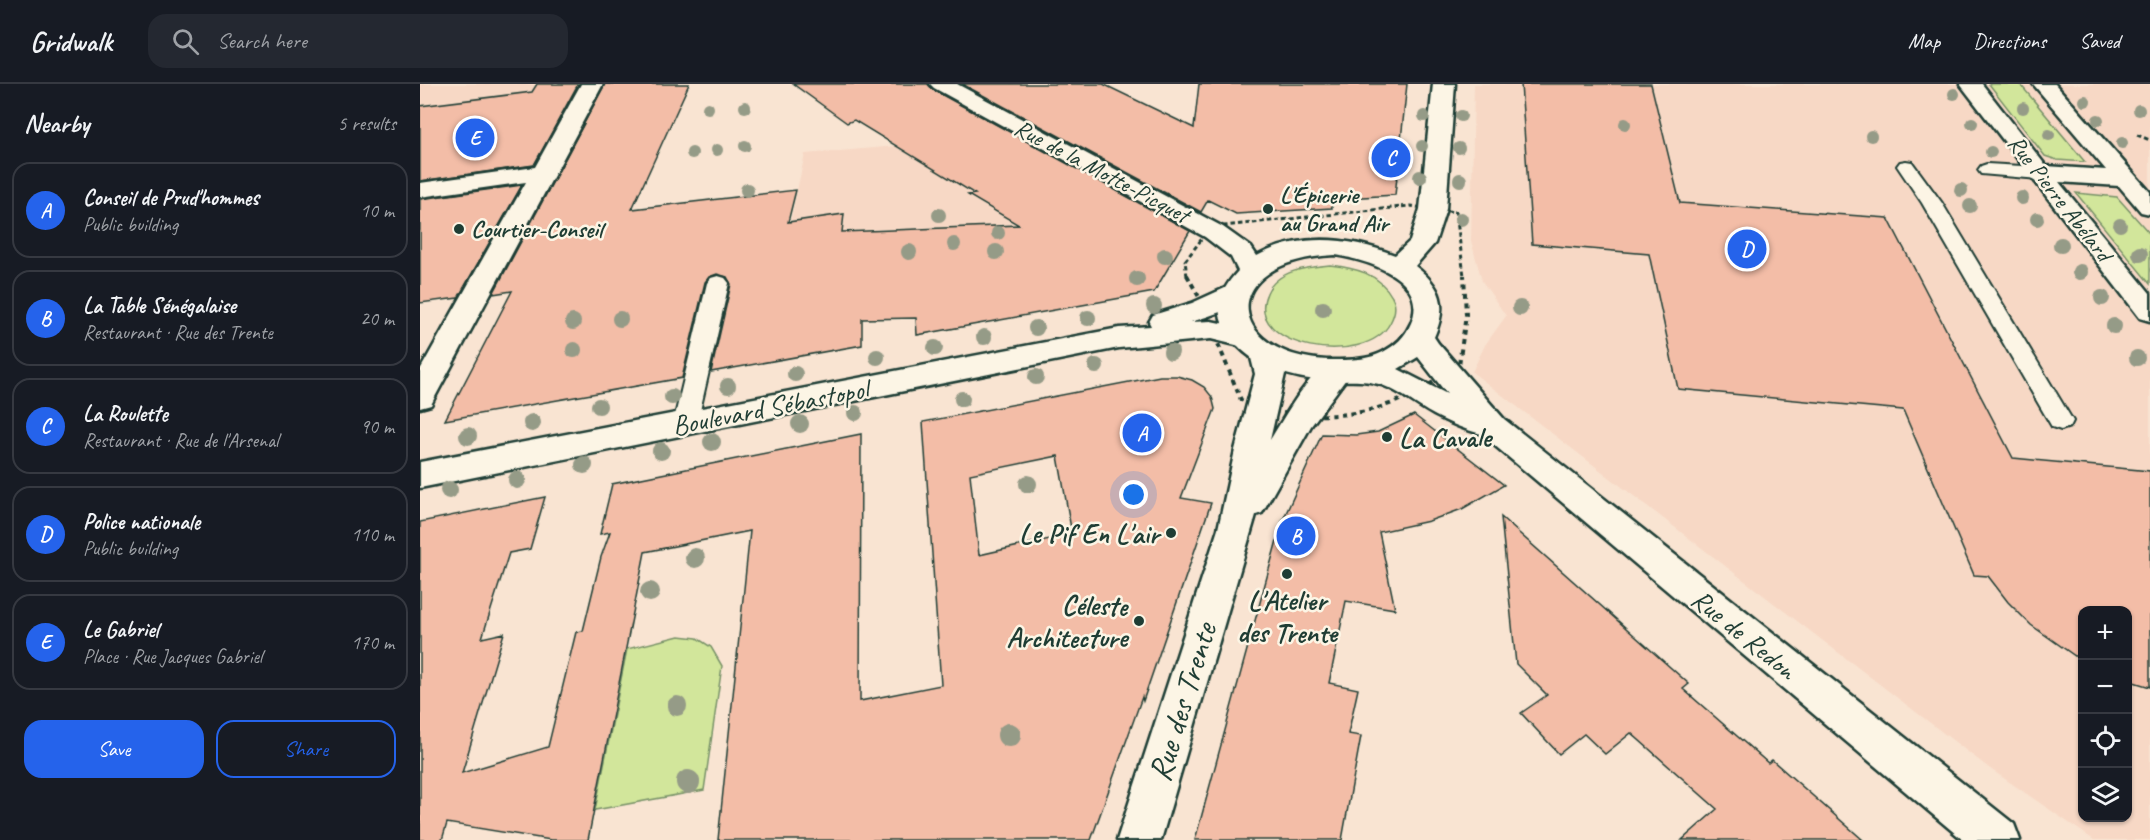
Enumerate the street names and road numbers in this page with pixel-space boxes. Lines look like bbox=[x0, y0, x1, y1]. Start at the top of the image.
street label: Rue de la Motte-Picquet bbox=[1010, 112, 1197, 231]
street label: Rue Pierre Abélard bbox=[2001, 129, 2121, 270]
street label: Boulevard Sébastopol bbox=[669, 370, 876, 443]
street label: Rue de Redon bbox=[1685, 581, 1805, 688]
street label: Rue des Trente bbox=[1138, 616, 1227, 786]

